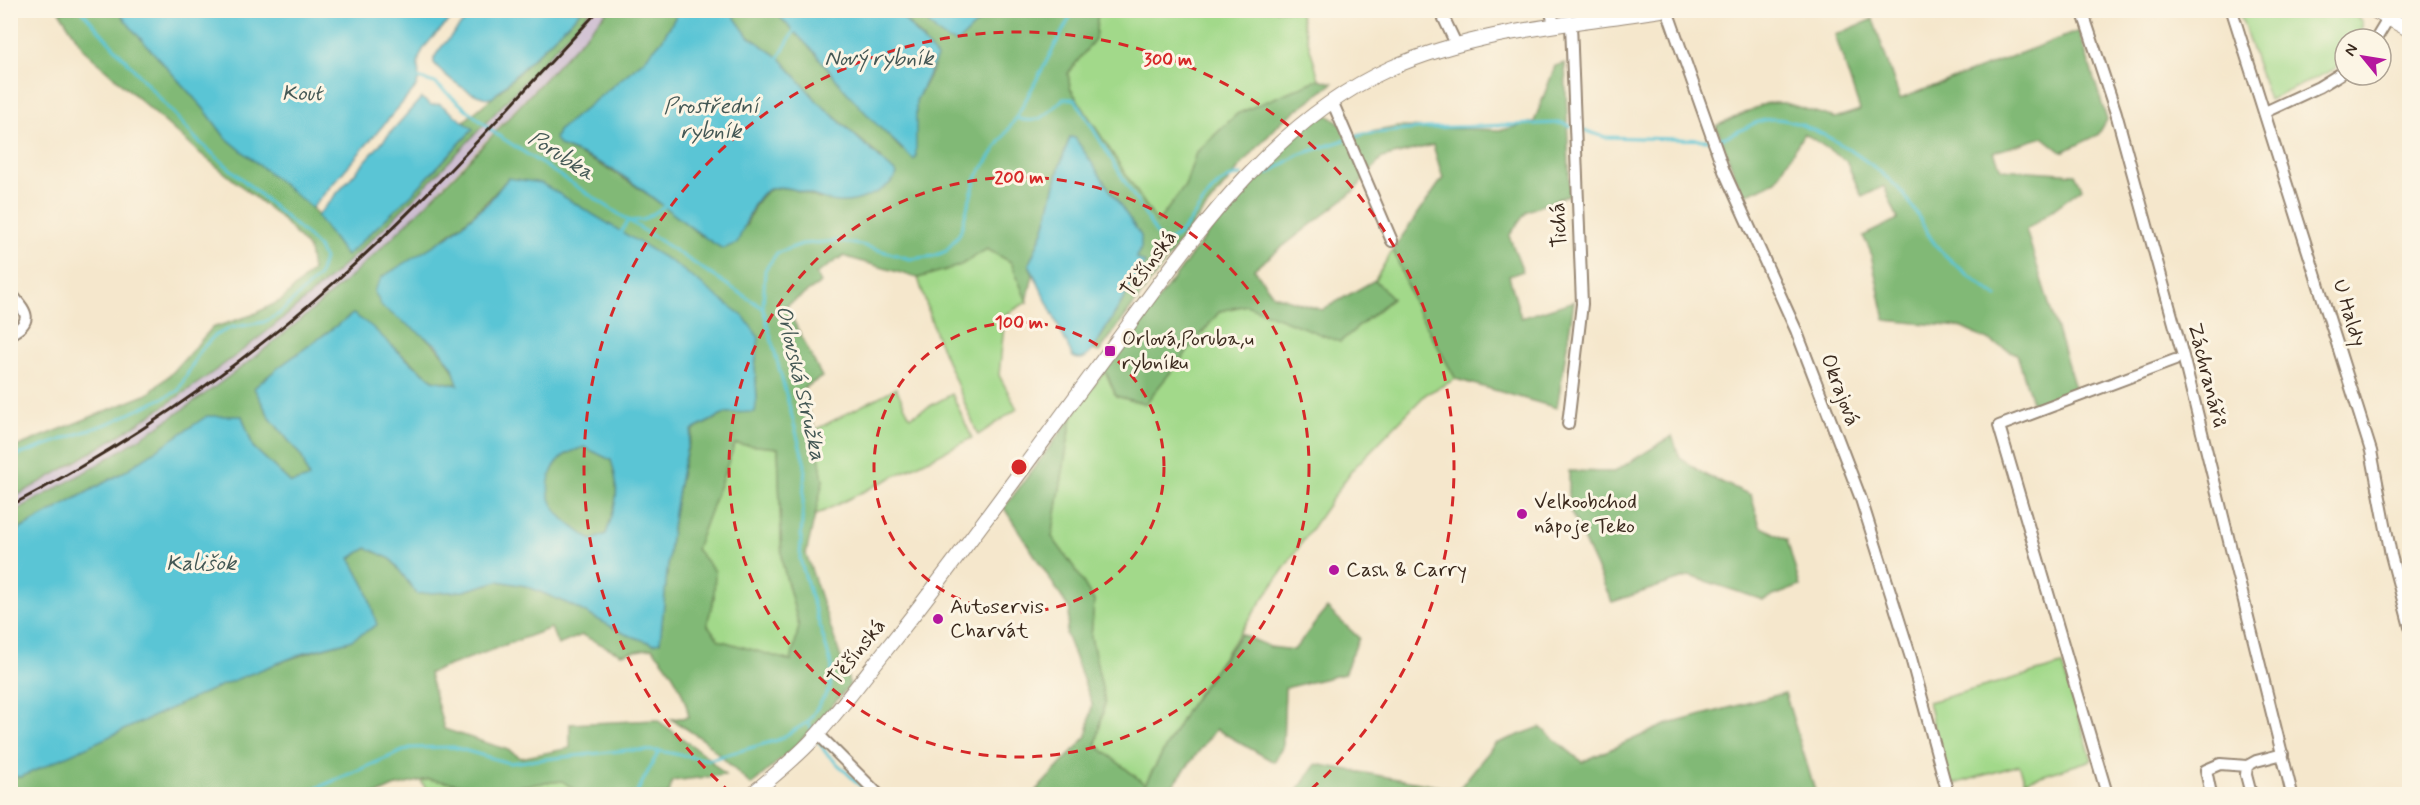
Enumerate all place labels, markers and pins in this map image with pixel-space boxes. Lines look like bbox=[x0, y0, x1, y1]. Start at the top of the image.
place label: Orlová,Poruba,u rybníku bbox=[1122, 325, 1254, 377]
marker: Orlová,Poruba,u rybníku bbox=[1103, 344, 1117, 358]
centre of rings bbox=[1009, 457, 1029, 477]
place label: Velkoobchod nápoje Teko bbox=[1534, 488, 1637, 540]
marker: Velkoobchod nápoje Teko bbox=[1515, 507, 1529, 521]
place label: Cash & Carry bbox=[1346, 556, 1467, 584]
marker: Cash & Carry bbox=[1327, 563, 1341, 577]
place label: Autoservis Charvát bbox=[950, 593, 1044, 645]
marker: Autoservis Charvát bbox=[931, 612, 945, 626]

